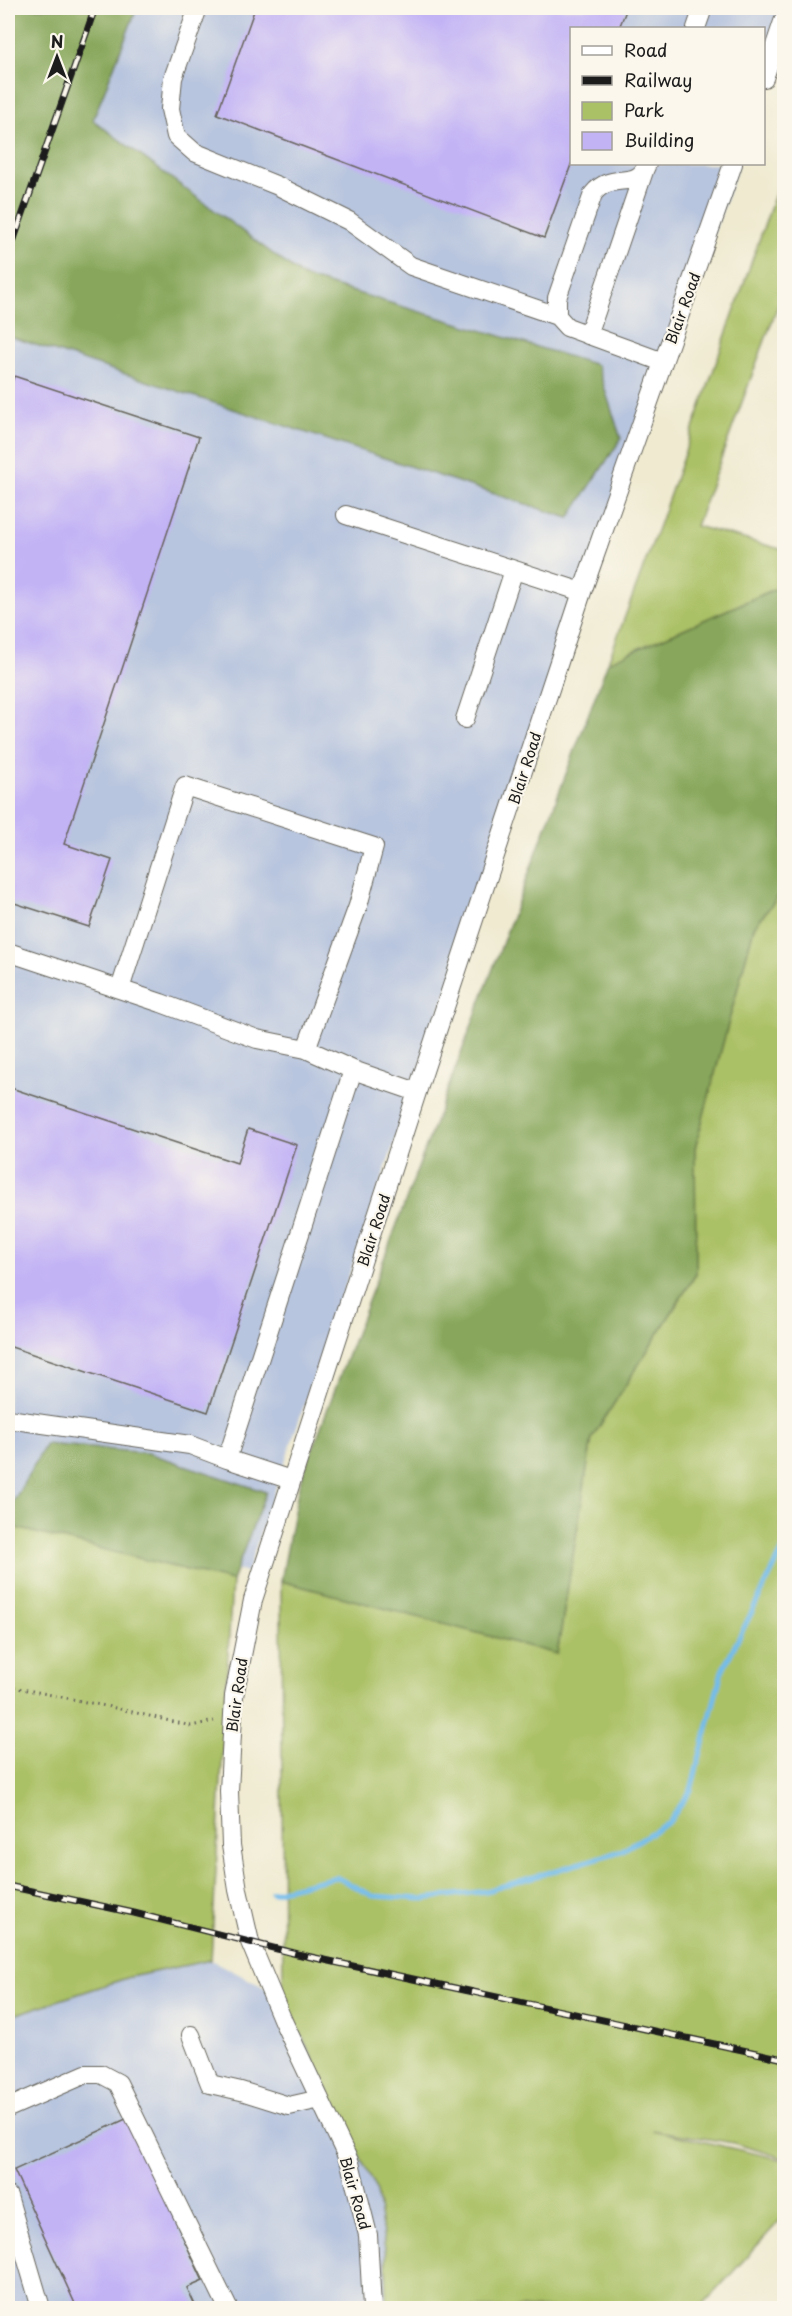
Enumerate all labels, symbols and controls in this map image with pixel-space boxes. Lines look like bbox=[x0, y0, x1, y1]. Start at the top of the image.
north arrow bbox=[27, 27, 87, 87]
legend bbox=[570, 27, 765, 165]
text: N bbox=[51, 29, 63, 53]
text: Road bbox=[624, 36, 668, 63]
text: Railway bbox=[624, 66, 692, 93]
text: Park bbox=[624, 96, 664, 123]
text: Building bbox=[624, 126, 694, 153]
street label: Blair Road bbox=[658, 269, 706, 347]
street label: Blair Road bbox=[501, 729, 547, 807]
street label: Blair Road bbox=[350, 1191, 396, 1269]
street label: Blair Road bbox=[219, 1656, 253, 1734]
street label: Blair Road bbox=[335, 2154, 377, 2232]

